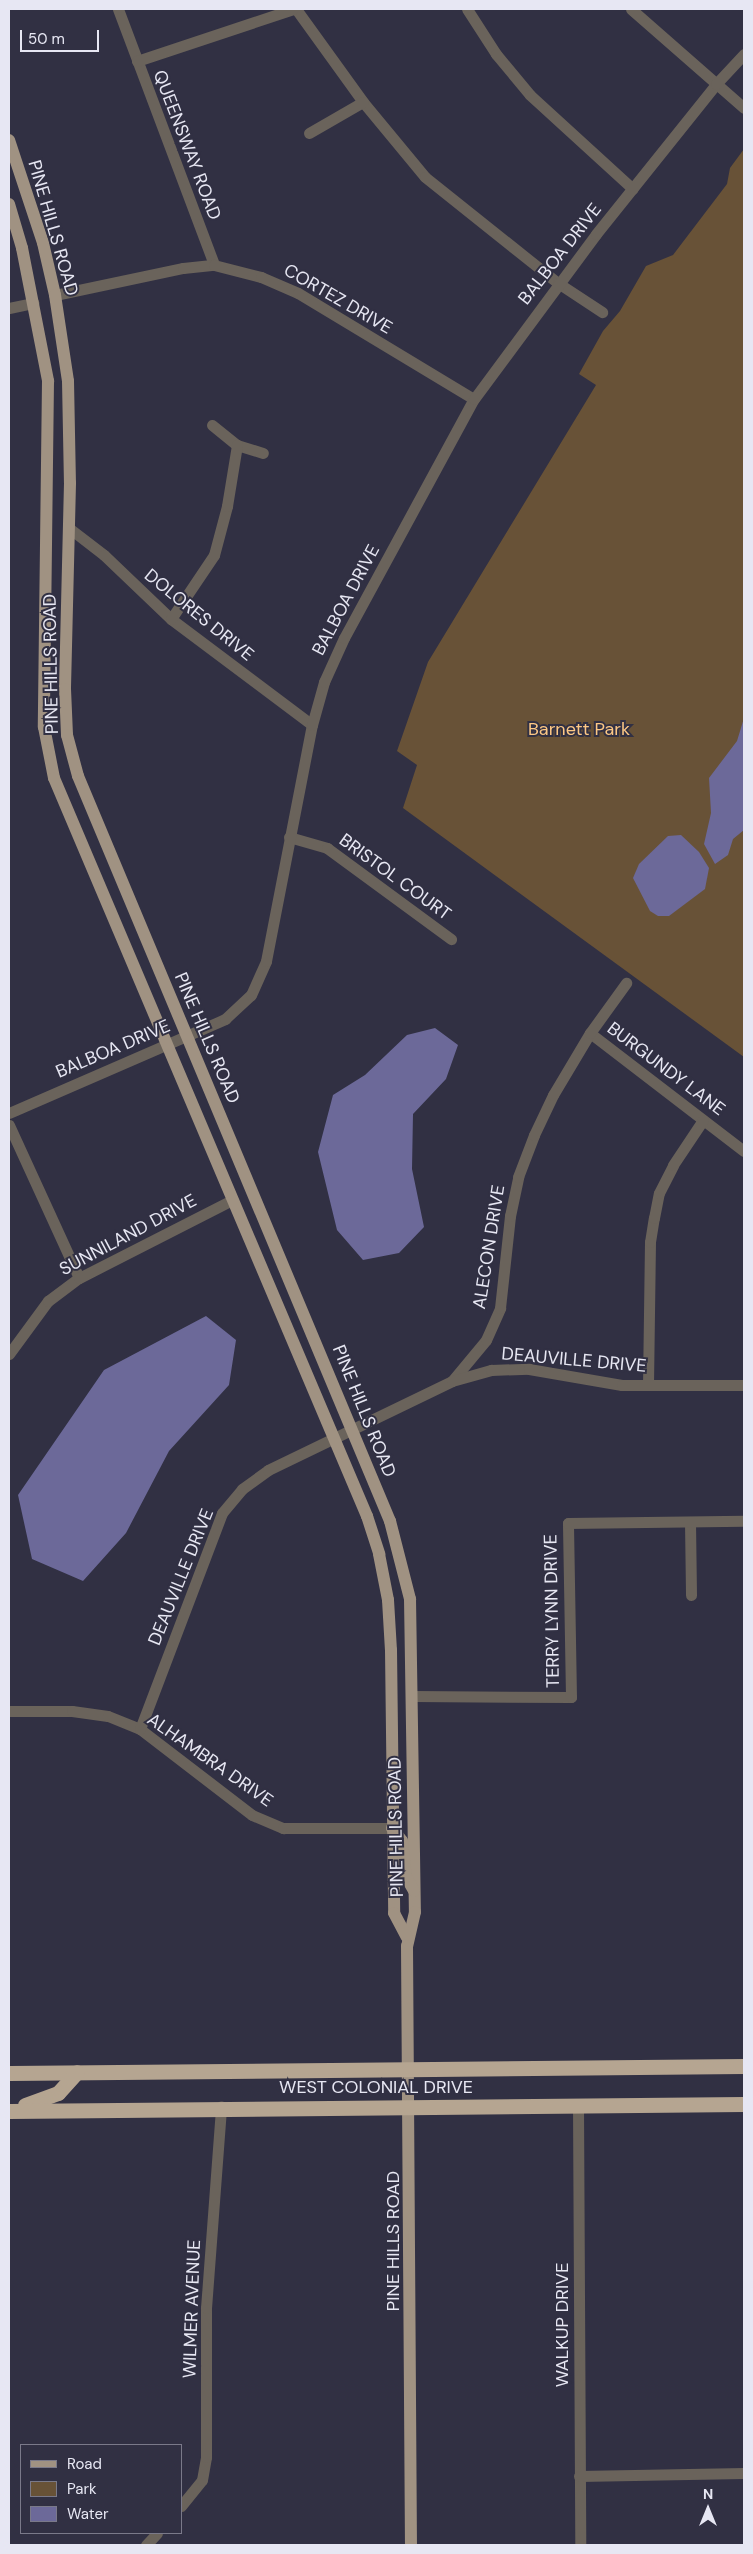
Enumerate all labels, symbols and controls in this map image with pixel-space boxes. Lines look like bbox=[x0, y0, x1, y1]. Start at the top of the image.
scale bar bbox=[22, 20, 101, 52]
text: 50 m bbox=[28, 29, 65, 49]
street label: QUEENSWAY ROAD bbox=[148, 67, 226, 223]
street label: PINE HILLS ROAD bbox=[23, 158, 83, 298]
street label: BALBOA DRIVE bbox=[514, 199, 606, 309]
street label: CORTEZ DRIVE bbox=[280, 259, 396, 339]
street label: BALBOA DRIVE bbox=[308, 541, 384, 659]
street label: DOLORES DRIVE bbox=[140, 564, 258, 666]
street label: PINE HILLS ROAD bbox=[39, 594, 63, 734]
park label: Barnett Park bbox=[528, 718, 630, 740]
street label: BRISTOL COURT bbox=[335, 829, 455, 925]
street label: PINE HILLS ROAD bbox=[170, 969, 244, 1107]
street label: BALBOA DRIVE bbox=[53, 1015, 173, 1083]
street label: BURGUNDY LANE bbox=[603, 1018, 729, 1120]
street label: ALECON DRIVE bbox=[469, 1183, 509, 1311]
street label: SUNNILAND DRIVE bbox=[56, 1190, 200, 1280]
street label: PINE HILLS ROAD bbox=[328, 1342, 400, 1480]
street label: DEAUVILLE DRIVE bbox=[501, 1343, 647, 1377]
street label: DEAUVILLE DRIVE bbox=[144, 1506, 218, 1648]
street label: TERRY LYNN DRIVE bbox=[540, 1534, 564, 1688]
street label: ALHAMBRA DRIVE bbox=[143, 1709, 277, 1811]
street label: PINE HILLS ROAD bbox=[384, 1757, 408, 1897]
street label: WEST COLONIAL DRIVE bbox=[279, 2076, 473, 2098]
street label: PINE HILLS ROAD bbox=[382, 2171, 404, 2311]
street label: WILMER AVENUE bbox=[179, 2239, 205, 2379]
street label: WALKUP DRIVE bbox=[551, 2263, 573, 2387]
legend bbox=[20, 2444, 182, 2534]
text: Road bbox=[67, 2454, 102, 2474]
text: Park bbox=[67, 2479, 97, 2499]
north arrow bbox=[683, 2484, 733, 2534]
text: N bbox=[703, 2485, 713, 2503]
text: Water bbox=[67, 2504, 108, 2524]

